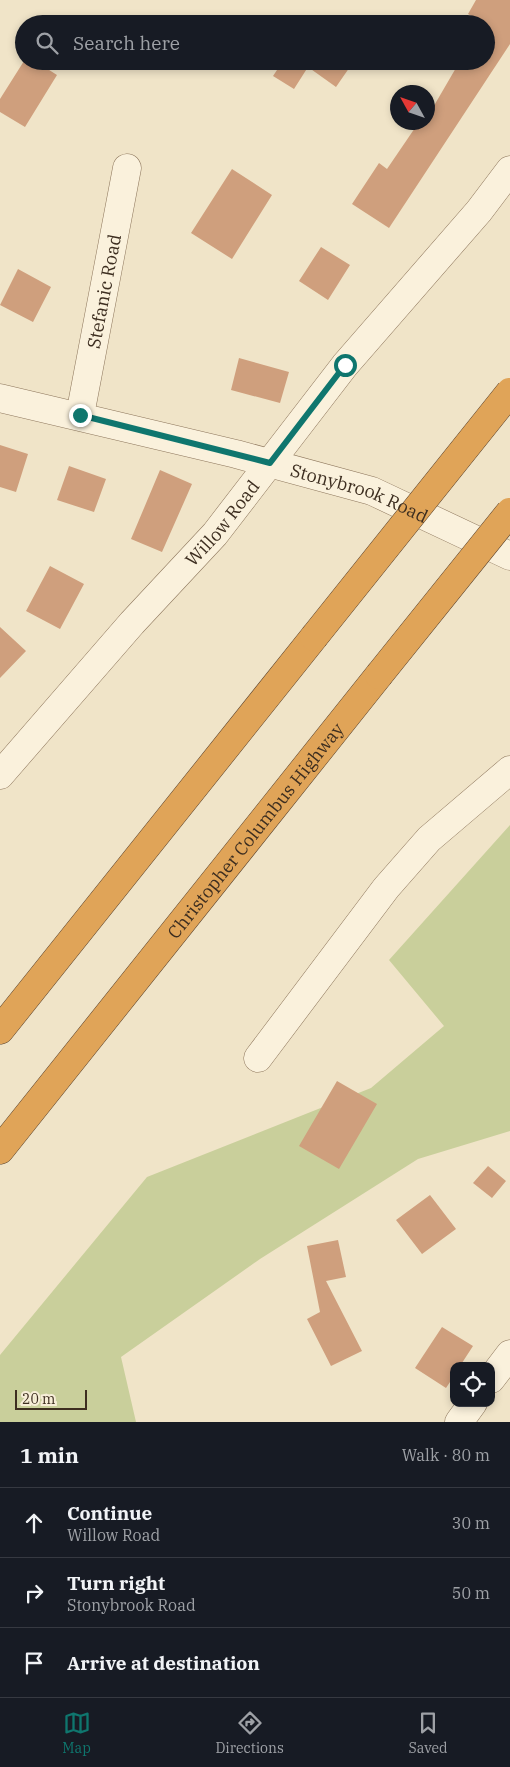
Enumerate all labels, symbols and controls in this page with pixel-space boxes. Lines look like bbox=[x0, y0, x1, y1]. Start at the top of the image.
search box bbox=[15, 15, 495, 70]
icon: search bbox=[33, 29, 61, 57]
text: Search here bbox=[73, 31, 180, 55]
north arrow bbox=[390, 85, 435, 130]
street label: Stefanic Road bbox=[81, 232, 126, 350]
route start bbox=[334, 354, 357, 377]
route end bbox=[69, 404, 92, 427]
street label: Stonybrook Road bbox=[288, 458, 432, 527]
street label: Willow Road bbox=[180, 475, 264, 571]
street label: Christopher Columbus Highway bbox=[162, 717, 349, 943]
map controls bbox=[450, 1362, 495, 1407]
button: locate bbox=[450, 1362, 495, 1407]
scale bar bbox=[15, 1387, 88, 1410]
text: 20 m bbox=[22, 1390, 55, 1408]
text: 1 min bbox=[20, 1441, 79, 1469]
text: Walk · 80 m bbox=[402, 1445, 490, 1465]
text: Continue bbox=[67, 1501, 152, 1525]
icon: ahead bbox=[20, 1509, 48, 1537]
text: 30 m bbox=[452, 1513, 490, 1533]
text: Willow Road bbox=[67, 1525, 160, 1545]
text: Turn right bbox=[67, 1571, 165, 1595]
icon: right bbox=[20, 1579, 48, 1607]
text: 50 m bbox=[452, 1583, 490, 1603]
text: Stonybrook Road bbox=[67, 1595, 196, 1615]
icon: arrive bbox=[20, 1649, 48, 1677]
text: Arrive at destination bbox=[67, 1651, 260, 1675]
tab: Map bbox=[62, 1709, 91, 1757]
tab: Directions bbox=[215, 1709, 284, 1757]
tab: Saved bbox=[408, 1709, 448, 1757]

